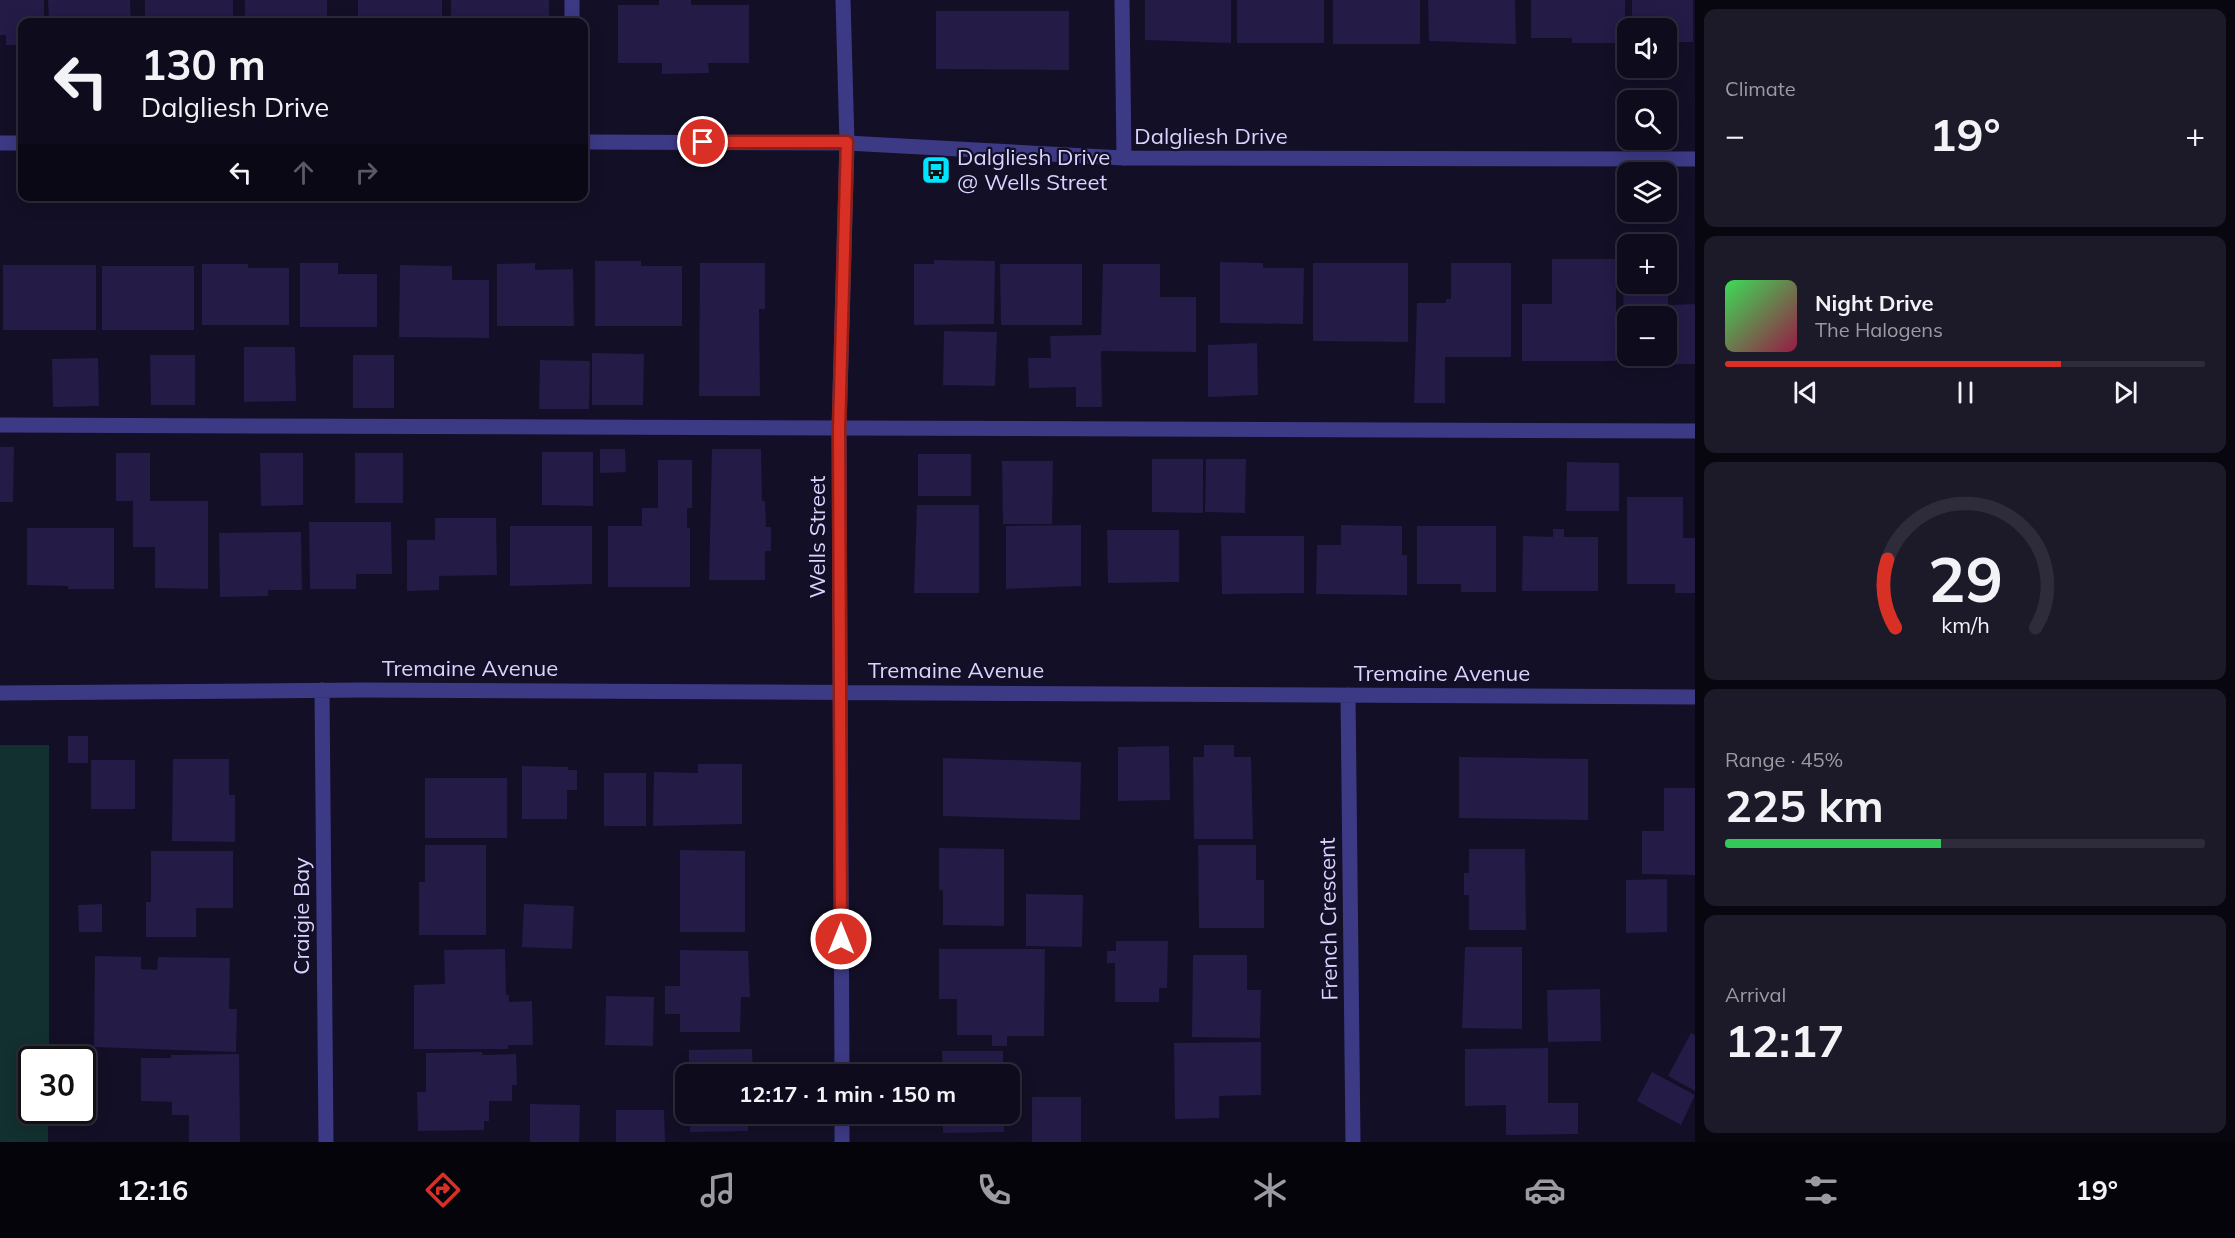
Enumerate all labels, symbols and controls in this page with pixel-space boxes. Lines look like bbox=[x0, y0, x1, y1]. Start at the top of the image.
map controls bbox=[1617, 18, 1677, 366]
button: sound bbox=[1617, 18, 1677, 78]
text: 130 m bbox=[141, 38, 266, 91]
icon: left bbox=[42, 42, 120, 120]
text: Climate bbox=[1725, 76, 1796, 101]
text: Dalgliesh Drive bbox=[141, 90, 329, 124]
button: search bbox=[1617, 90, 1677, 150]
text: 19° bbox=[1929, 106, 2001, 162]
text: − bbox=[1725, 114, 1745, 155]
text: + bbox=[2185, 114, 2205, 155]
pin bbox=[677, 116, 728, 167]
street label: Dalgliesh Drive bbox=[1134, 122, 1288, 150]
icon: arrive bbox=[686, 125, 719, 158]
place label: Dalgliesh Drive @ Wells Street bbox=[957, 143, 1110, 196]
bus stop icon: Dalgliesh Drive @ Wells Street bbox=[920, 154, 952, 186]
icon: left bbox=[224, 156, 257, 189]
icon: ahead bbox=[287, 156, 320, 189]
icon: right bbox=[350, 156, 383, 189]
button: layers bbox=[1617, 162, 1677, 222]
button: + bbox=[1617, 234, 1677, 294]
text: Night Drive bbox=[1815, 289, 1934, 317]
button: − bbox=[1617, 306, 1677, 366]
text: The Halogens bbox=[1815, 317, 1943, 342]
icon: previous bbox=[1789, 376, 1822, 409]
icon: pause bbox=[1949, 376, 1982, 409]
icon: next bbox=[2109, 376, 2142, 409]
street label: Wells Street bbox=[803, 475, 831, 599]
text: 29 bbox=[1928, 539, 2002, 618]
text: km/h bbox=[1941, 611, 1989, 638]
street label: Tremaine Avenue bbox=[382, 654, 558, 682]
street label: Tremaine Avenue bbox=[868, 656, 1044, 684]
street label: Tremaine Avenue bbox=[1354, 659, 1530, 687]
text: Range · 45% bbox=[1725, 747, 1843, 772]
text: 225 km bbox=[1725, 777, 1884, 833]
street label: French Crescent bbox=[1313, 837, 1343, 1001]
street label: Craigie Bay bbox=[287, 857, 315, 975]
position arrow bbox=[809, 907, 873, 971]
text: Arrival bbox=[1725, 982, 1786, 1007]
text: 12:17 bbox=[1725, 1012, 1844, 1068]
speed limit sign: 30 bbox=[18, 1046, 96, 1124]
text: 12:17 · 1 min · 150 m bbox=[739, 1080, 956, 1108]
icon: directions bbox=[422, 1169, 464, 1211]
icon: music bbox=[697, 1169, 739, 1211]
icon: phone bbox=[973, 1169, 1015, 1211]
icon: climate bbox=[1249, 1169, 1291, 1211]
icon: car bbox=[1524, 1169, 1566, 1211]
icon: filters bbox=[1800, 1169, 1842, 1211]
text: 12:16 bbox=[117, 1173, 188, 1207]
text: 19° bbox=[2075, 1173, 2118, 1207]

